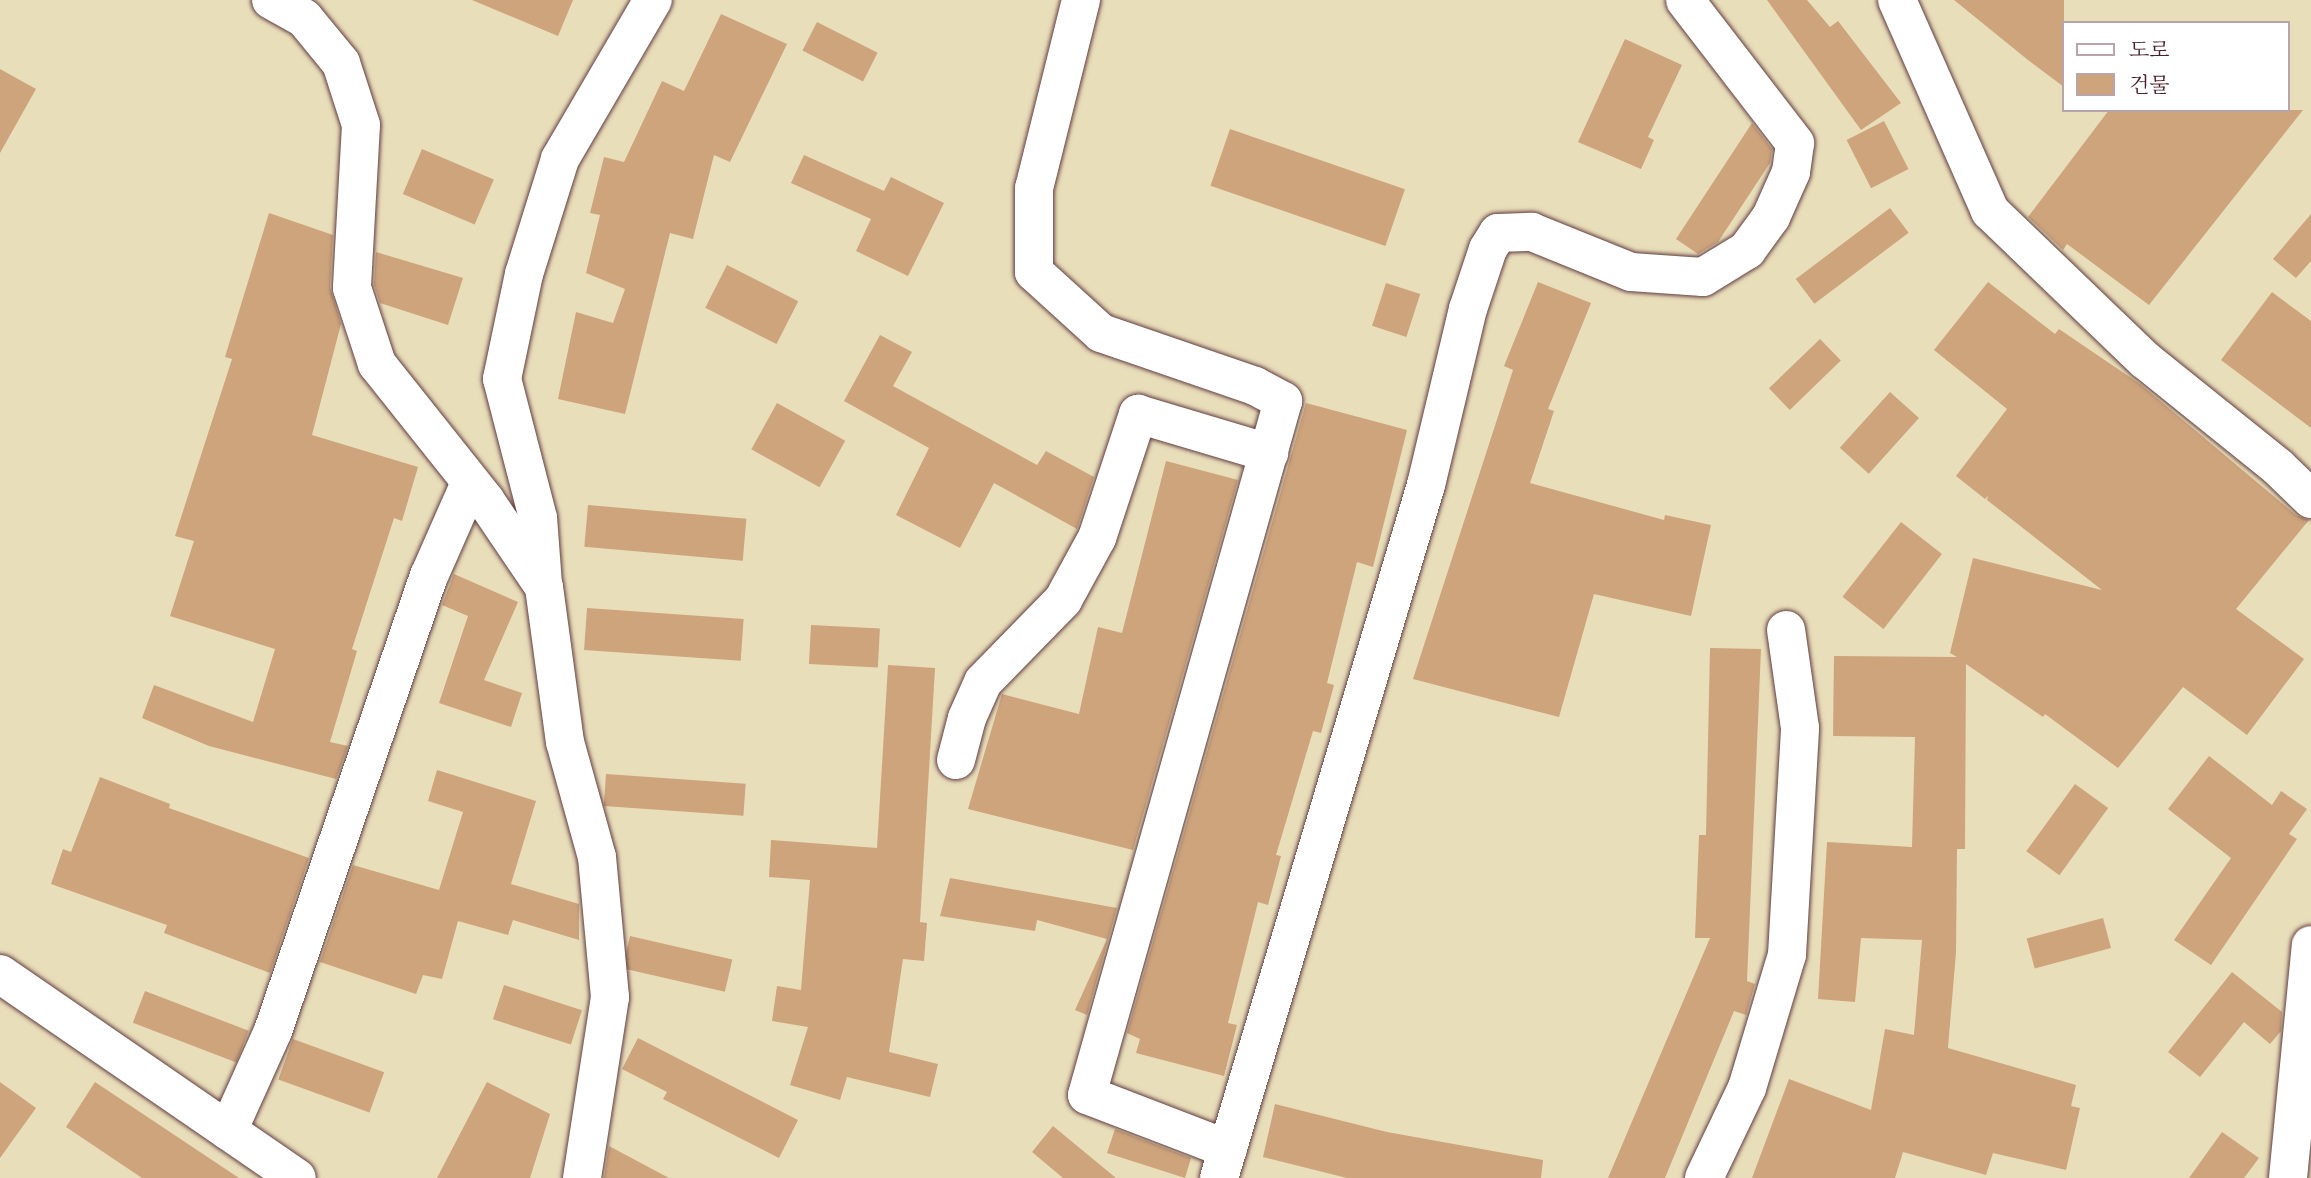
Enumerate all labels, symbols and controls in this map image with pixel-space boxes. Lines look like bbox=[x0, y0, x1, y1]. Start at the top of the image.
legend bbox=[2062, 21, 2290, 112]
text: 도로 bbox=[2129, 37, 2170, 66]
text: 건물 bbox=[2129, 72, 2170, 101]

